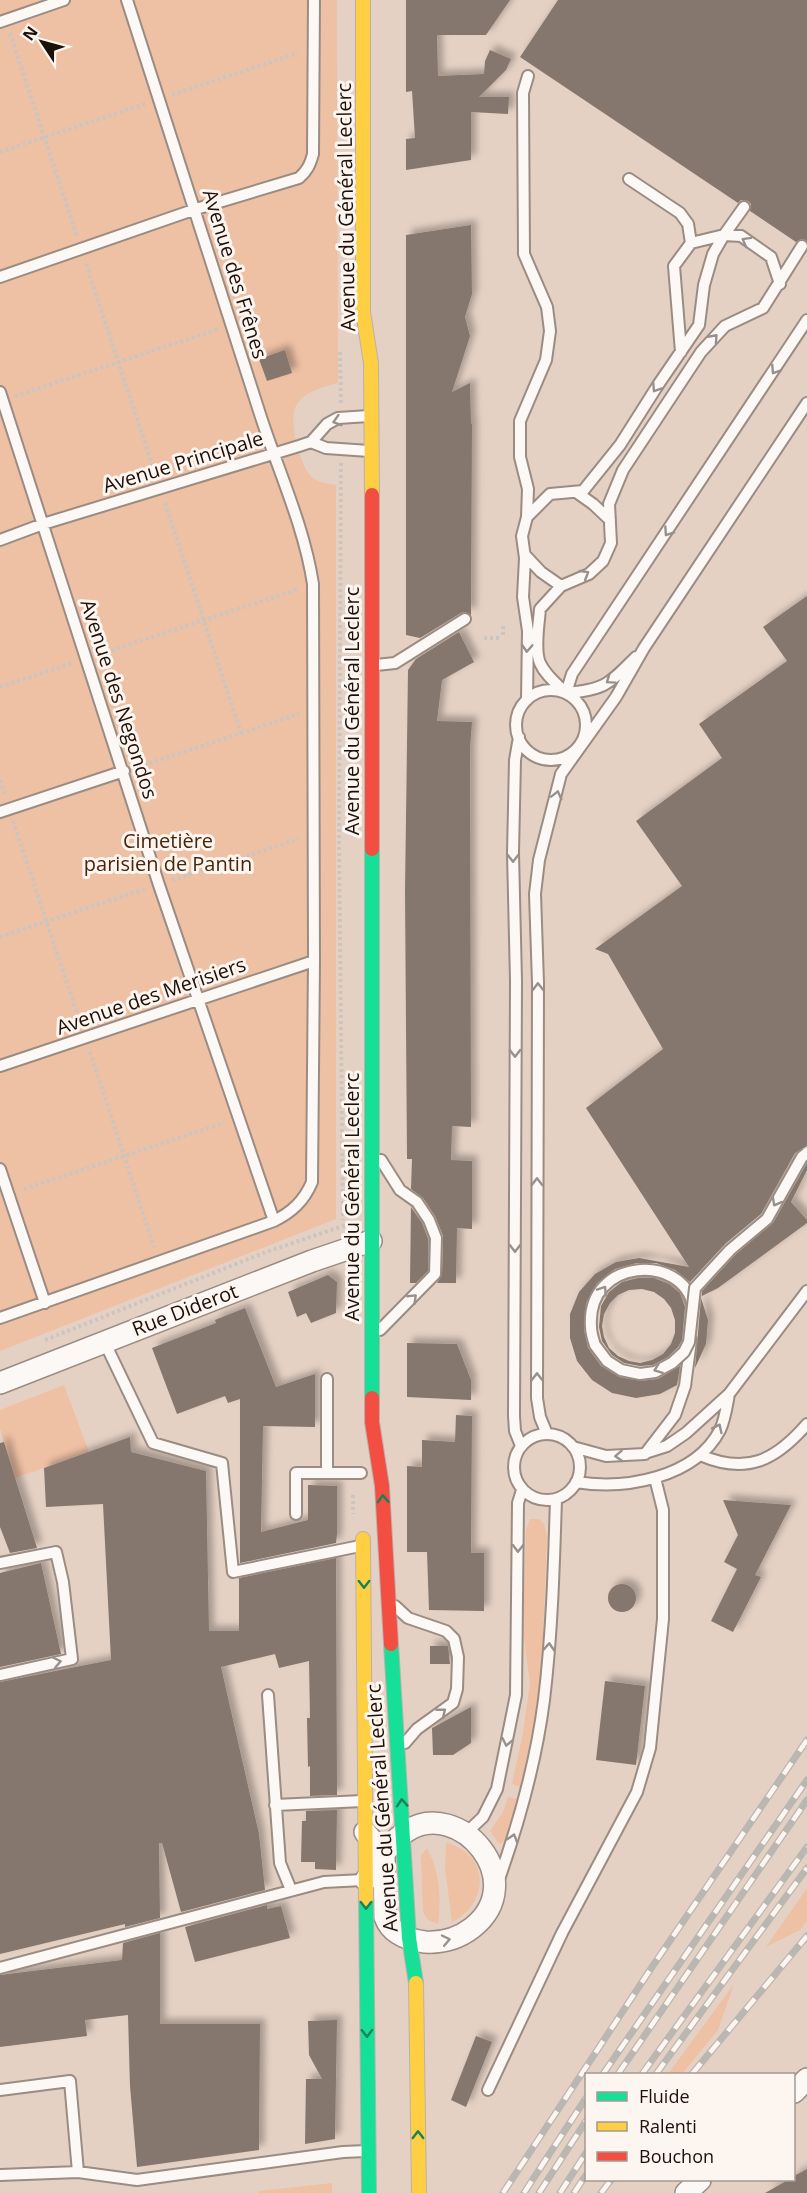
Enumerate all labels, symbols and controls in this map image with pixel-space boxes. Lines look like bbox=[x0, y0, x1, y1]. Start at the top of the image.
north arrow bbox=[12, 12, 72, 72]
text: N bbox=[17, 21, 43, 45]
street label: Avenue du Général Leclerc bbox=[330, 82, 361, 332]
street label: Avenue des Frênes bbox=[197, 186, 274, 362]
one-way arrow bbox=[742, 237, 752, 248]
one-way arrow bbox=[707, 334, 718, 344]
one-way arrow bbox=[772, 363, 783, 374]
one-way arrow bbox=[652, 382, 663, 393]
one-way arrow bbox=[333, 414, 343, 426]
street label: Avenue Principale bbox=[99, 424, 266, 499]
one-way arrow bbox=[664, 526, 675, 537]
one-way arrow bbox=[579, 571, 590, 582]
street label: Avenue du Général Leclerc bbox=[338, 587, 365, 835]
street label: Avenue des Negondos bbox=[74, 596, 164, 802]
one-way arrow bbox=[520, 644, 533, 653]
one-way arrow bbox=[605, 673, 616, 684]
one-way arrow bbox=[549, 790, 562, 800]
park label: Cimetière parisien de Pantin bbox=[84, 827, 252, 877]
one-way arrow bbox=[507, 854, 519, 863]
street label: Avenue des Merisiers bbox=[52, 950, 249, 1041]
one-way arrow bbox=[531, 983, 544, 992]
one-way arrow bbox=[509, 1049, 521, 1058]
street label: Avenue du Général Leclerc bbox=[338, 1073, 365, 1321]
one-way arrow bbox=[531, 1178, 543, 1187]
one-way arrow bbox=[772, 1196, 783, 1206]
one-way arrow bbox=[509, 1244, 521, 1253]
street label: Rue Diderot bbox=[128, 1277, 242, 1342]
one-way arrow bbox=[596, 1285, 607, 1296]
one-way arrow bbox=[405, 1294, 416, 1305]
one-way arrow bbox=[654, 1362, 664, 1375]
one-way arrow bbox=[531, 1373, 543, 1382]
one-way arrow bbox=[711, 1423, 723, 1434]
one-way arrow bbox=[615, 1449, 624, 1462]
one-way arrow bbox=[376, 1495, 389, 1504]
one-way arrow bbox=[512, 1543, 524, 1552]
one-way arrow bbox=[358, 1579, 370, 1588]
one-way arrow bbox=[543, 1643, 556, 1652]
one-way arrow bbox=[52, 1657, 62, 1670]
street label: Avenue du Général Leclerc bbox=[359, 1683, 404, 1933]
one-way arrow bbox=[435, 1708, 446, 1719]
one-way arrow bbox=[501, 1736, 514, 1746]
one-way arrow bbox=[396, 1798, 409, 1807]
one-way arrow bbox=[506, 1833, 518, 1844]
one-way arrow bbox=[360, 1900, 372, 1909]
one-way arrow bbox=[440, 1934, 450, 1947]
one-way arrow bbox=[361, 2028, 373, 2037]
legend bbox=[585, 2073, 795, 2181]
text: Fluide bbox=[639, 2084, 690, 2108]
text: Ralenti bbox=[639, 2114, 697, 2138]
one-way arrow bbox=[412, 2130, 424, 2139]
text: Bouchon bbox=[639, 2144, 714, 2168]

